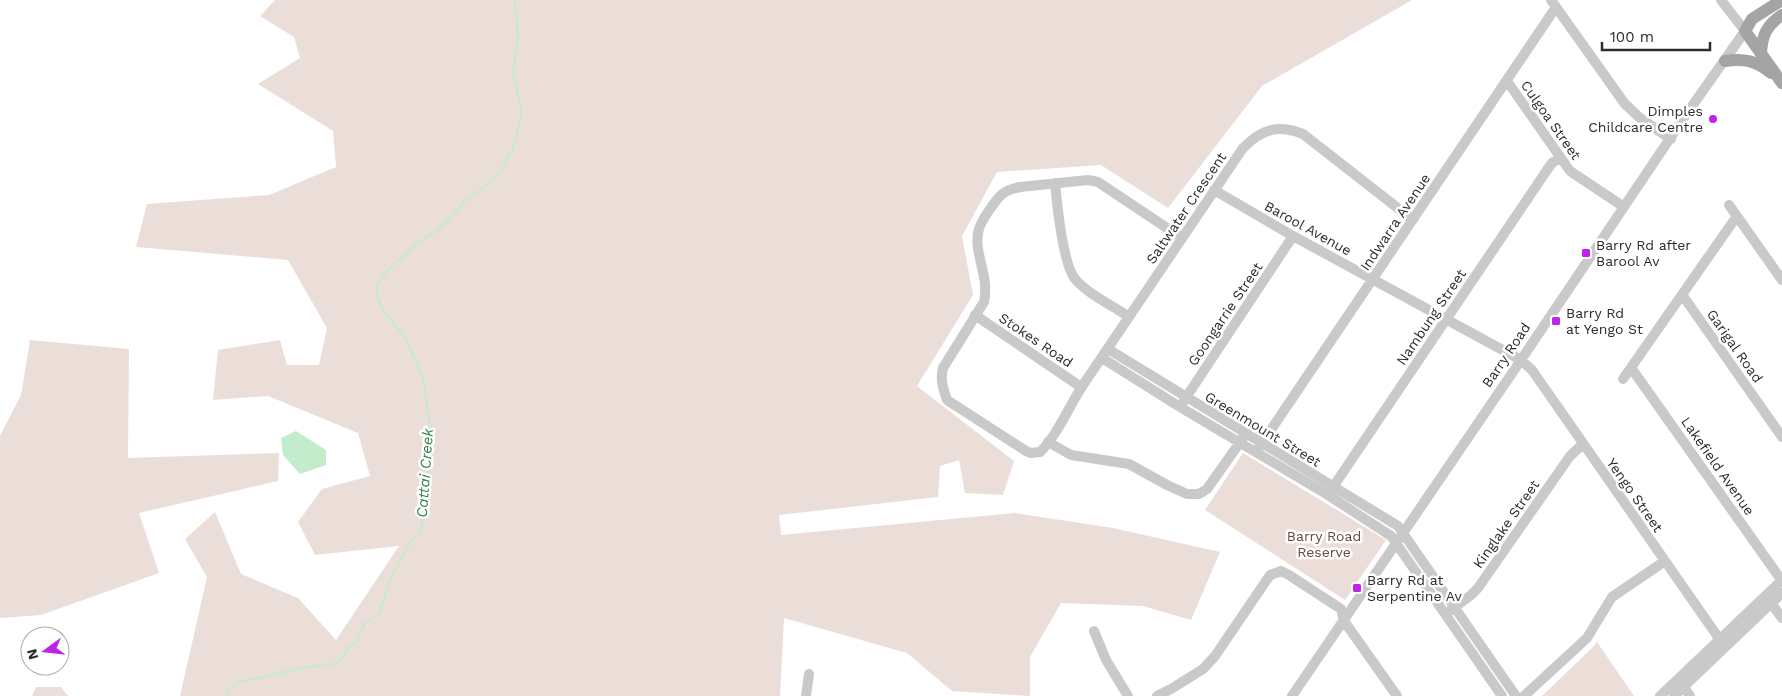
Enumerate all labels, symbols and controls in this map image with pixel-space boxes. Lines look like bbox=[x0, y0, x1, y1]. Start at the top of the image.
scale bar bbox=[1602, 20, 1710, 52]
text: 100 m bbox=[1610, 28, 1654, 46]
street label: Culgoa Street bbox=[1518, 77, 1584, 163]
place label: Dimples Childcare Centre bbox=[1588, 103, 1703, 135]
marker: Dimples Childcare Centre bbox=[1707, 113, 1719, 125]
street label: Saltwater Crescent bbox=[1143, 149, 1229, 267]
street label: Indwarra Avenue bbox=[1357, 170, 1433, 274]
street label: Barool Avenue bbox=[1262, 198, 1354, 258]
place label: Barry Rd after Barool Av bbox=[1596, 237, 1691, 269]
marker: Barry Rd after Barool Av bbox=[1580, 247, 1592, 259]
street label: Goongarrie Street bbox=[1185, 259, 1266, 369]
street label: Nambung Street bbox=[1393, 266, 1469, 368]
place label: Barry Rd at Yengo St bbox=[1566, 305, 1643, 337]
street label: Garigal Road bbox=[1704, 306, 1766, 386]
street label: Stokes Road bbox=[996, 310, 1076, 370]
marker: Barry Rd at Yengo St bbox=[1550, 315, 1562, 327]
street label: Barry Road bbox=[1479, 320, 1533, 390]
street label: Greenmount Street bbox=[1202, 388, 1324, 470]
street label: Lakefield Avenue bbox=[1678, 414, 1758, 518]
water label: Cattai Creek bbox=[413, 427, 437, 518]
street label: Yengo Street bbox=[1604, 455, 1666, 535]
street label: Kinglake Street bbox=[1470, 477, 1542, 571]
park label: Barry Road Reserve bbox=[1287, 528, 1361, 560]
place label: Barry Rd at Serpentine Av bbox=[1367, 572, 1463, 604]
marker: Barry Rd at Serpentine Av bbox=[1351, 582, 1363, 594]
north arrow bbox=[20, 626, 70, 676]
text: N bbox=[23, 647, 42, 661]

